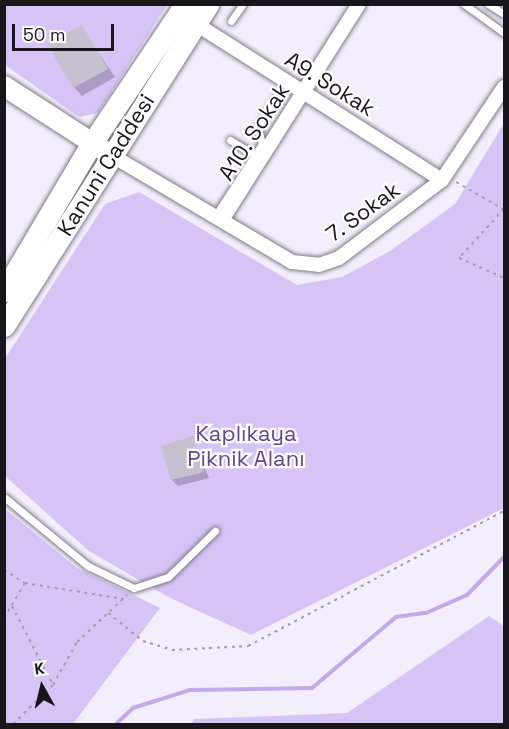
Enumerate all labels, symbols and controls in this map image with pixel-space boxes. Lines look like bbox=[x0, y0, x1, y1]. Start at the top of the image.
scale bar bbox=[15, 12, 117, 50]
text: 50 m bbox=[23, 23, 65, 46]
street label: A9. Sokak bbox=[280, 46, 380, 122]
street label: A10. Sokak bbox=[213, 78, 295, 186]
street label: Kanuni Caddesi bbox=[52, 89, 160, 241]
street label: 7. Sokak bbox=[321, 176, 405, 248]
park label: Kaplıkaya Piknik Alanı bbox=[187, 420, 305, 472]
north arrow bbox=[12, 657, 72, 717]
text: K bbox=[33, 658, 46, 680]

